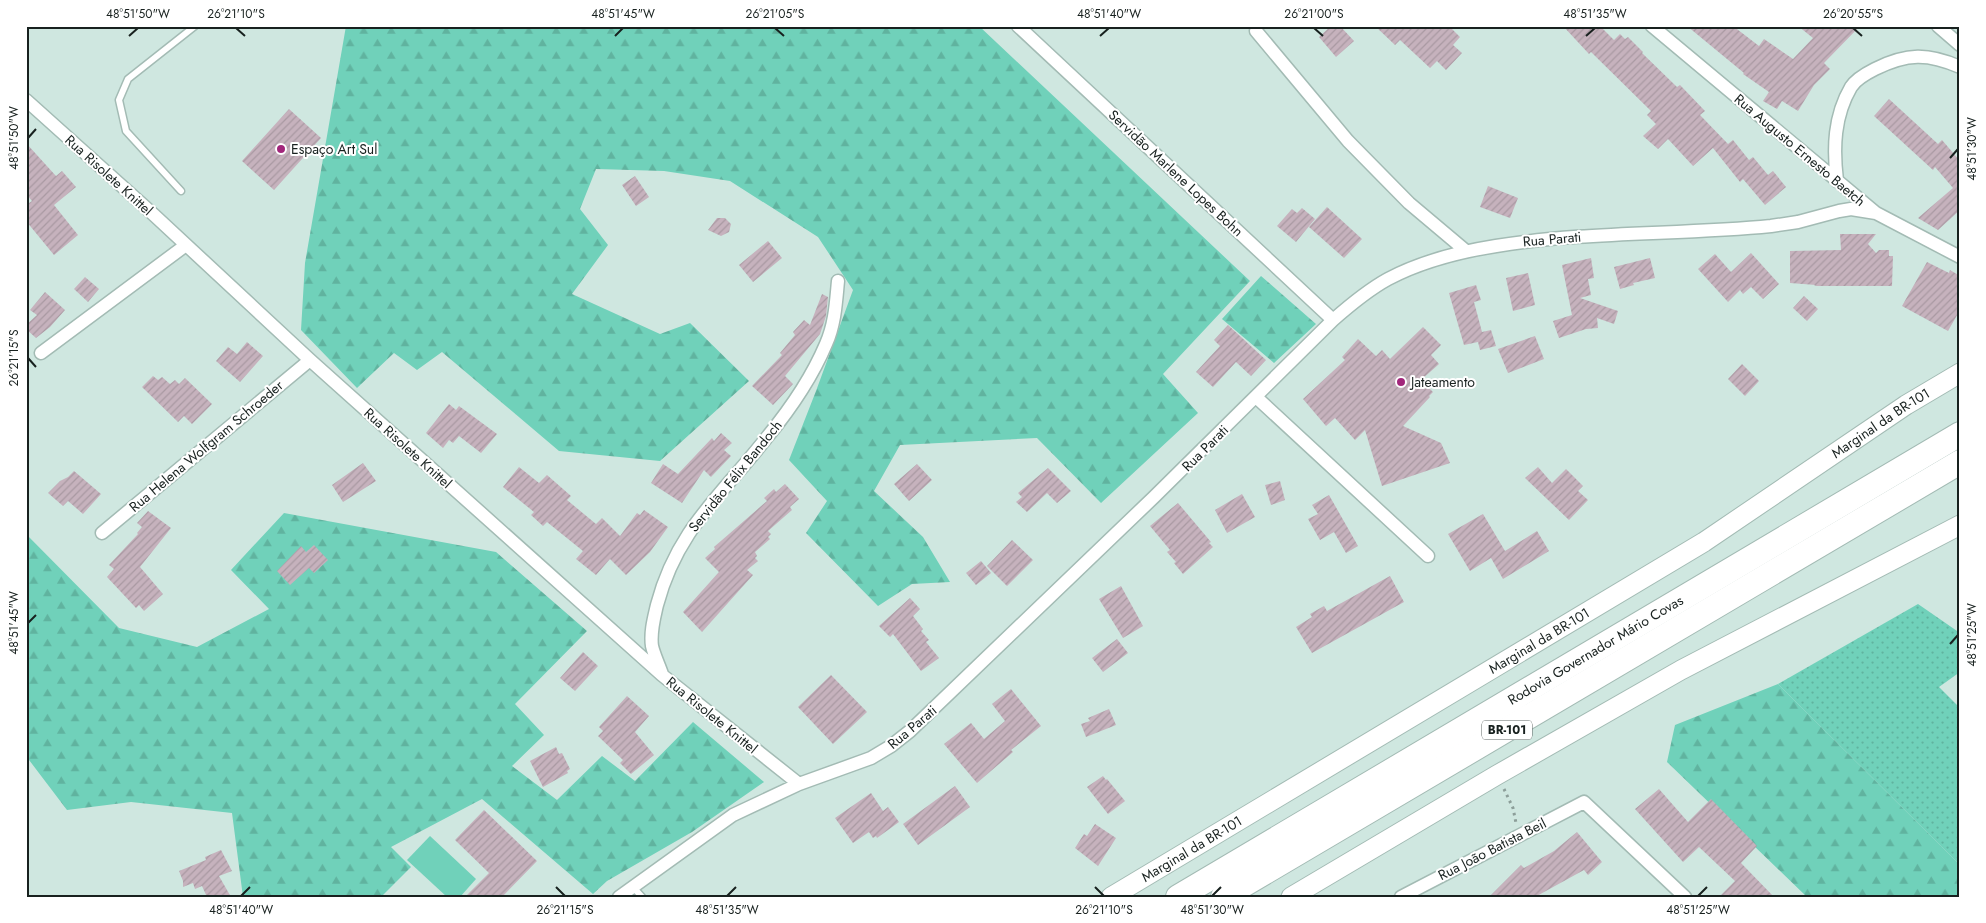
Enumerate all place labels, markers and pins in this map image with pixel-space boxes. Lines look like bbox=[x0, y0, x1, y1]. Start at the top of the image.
place label: Espaço Art Sul bbox=[291, 139, 377, 159]
marker: Espaço Art Sul bbox=[275, 143, 287, 155]
place label: Jateamento bbox=[1409, 372, 1475, 392]
marker: Jateamento bbox=[1395, 376, 1407, 388]

